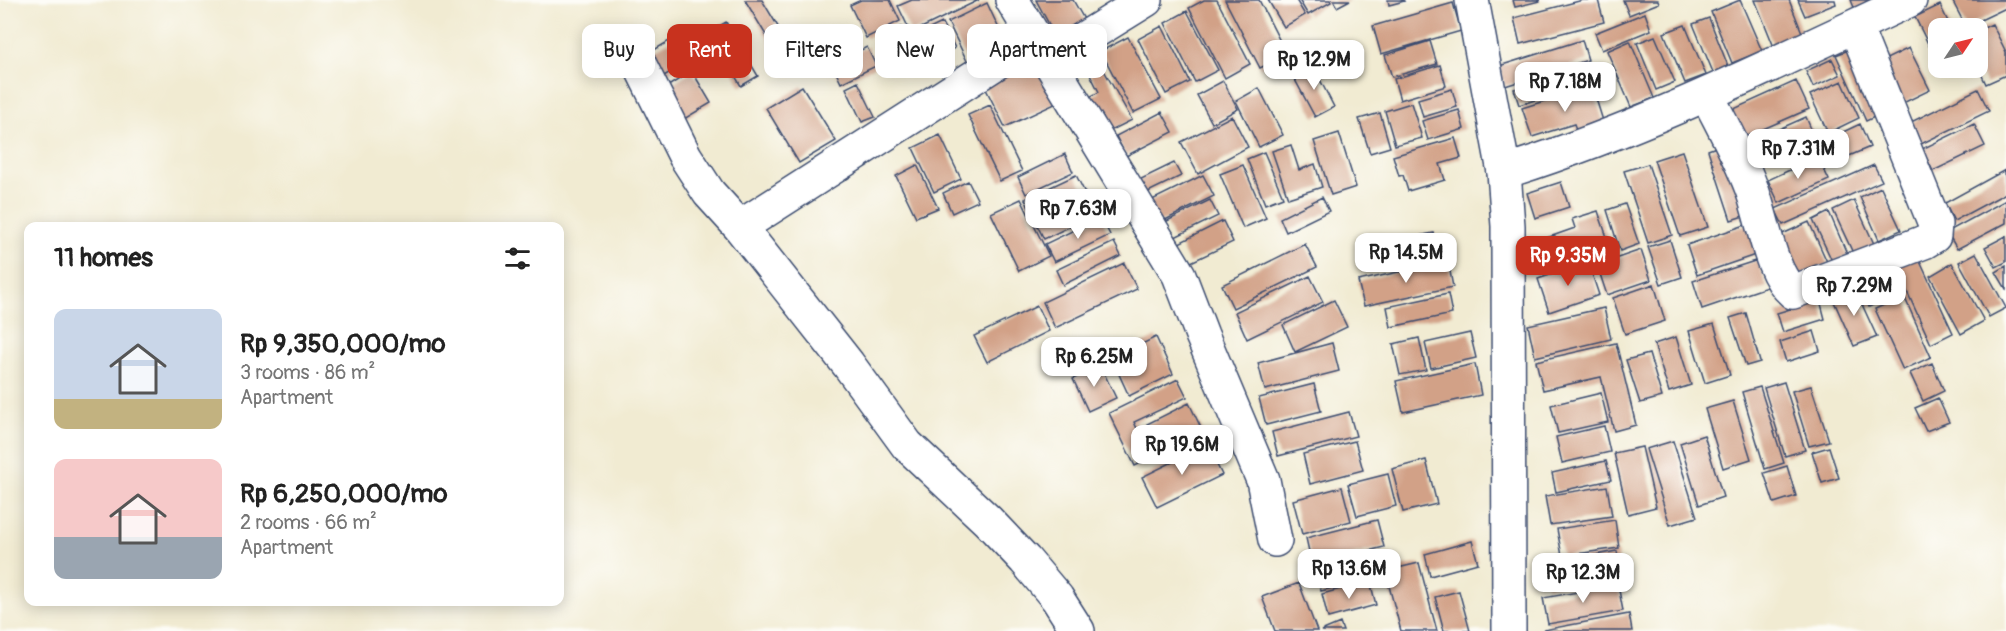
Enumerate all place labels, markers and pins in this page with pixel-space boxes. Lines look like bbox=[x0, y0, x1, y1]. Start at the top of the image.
pin: Rp 12.9M bbox=[1252, 40, 1376, 91]
pin: Rp 7.18M bbox=[1503, 62, 1627, 113]
pin: Rp 7.31M bbox=[1736, 129, 1860, 180]
pin: Rp 7.63M bbox=[1016, 189, 1140, 240]
pin: Rp 14.5M bbox=[1344, 233, 1468, 284]
pin: Rp 9.35M bbox=[1506, 236, 1630, 287]
pin: Rp 7.29M bbox=[1792, 266, 1916, 317]
pin: Rp 6.25M bbox=[1032, 337, 1156, 388]
pin: Rp 19.6M bbox=[1120, 425, 1244, 476]
pin: Rp 13.6M bbox=[1287, 549, 1411, 600]
pin: Rp 12.3M bbox=[1521, 553, 1645, 604]

